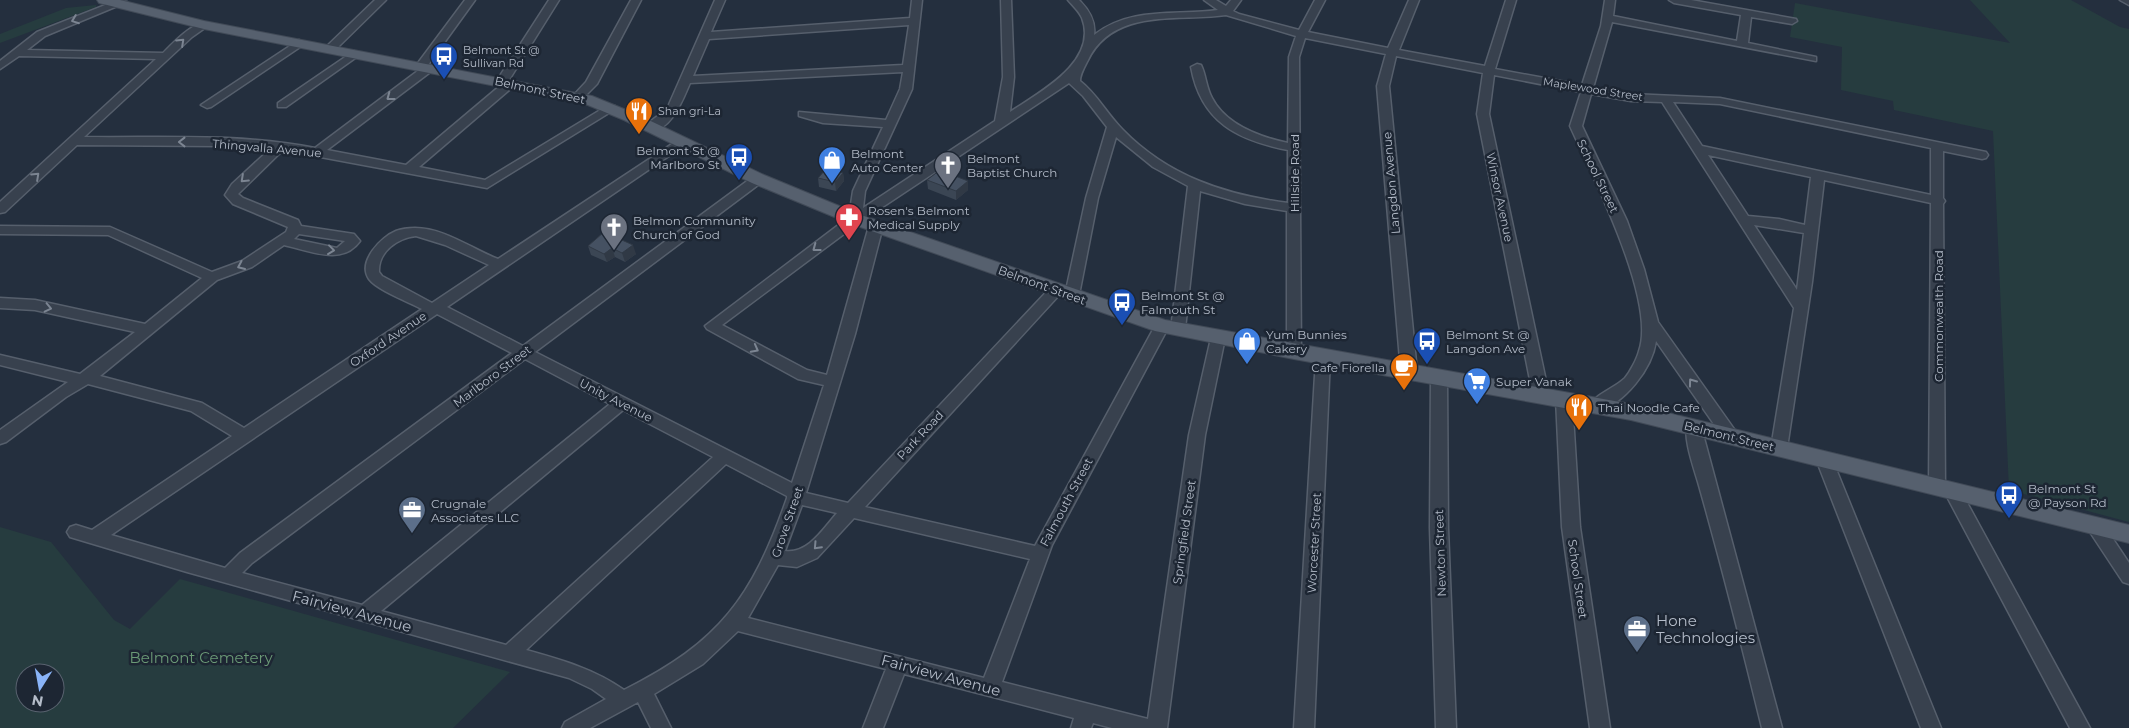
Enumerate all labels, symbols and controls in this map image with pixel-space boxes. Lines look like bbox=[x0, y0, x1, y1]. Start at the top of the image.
one-way arrow bbox=[71, 14, 80, 24]
one-way arrow bbox=[175, 38, 184, 47]
bus stop icon: Belmont St @ Sullivan Rd bbox=[429, 41, 459, 80]
place label: Belmont St @ Sullivan Rd bbox=[463, 43, 540, 70]
street label: Belmont Street bbox=[493, 73, 587, 107]
street label: Maplewood Street bbox=[1542, 74, 1644, 104]
one-way arrow bbox=[387, 92, 396, 100]
restaurant icon: Shan gri-La bbox=[624, 96, 654, 135]
place label: Shan gri-La bbox=[658, 104, 721, 118]
street label: Langdon Avenue bbox=[1379, 131, 1403, 235]
street label: Hillside Road bbox=[1287, 134, 1302, 212]
street label: Thingvalla Avenue bbox=[212, 136, 322, 160]
one-way arrow bbox=[178, 137, 186, 147]
street label: School Street bbox=[1574, 137, 1622, 215]
bus stop icon: Belmont St @ Marlboro St bbox=[724, 142, 754, 181]
place label: Belmont St @ Marlboro St bbox=[636, 143, 720, 172]
shop icon: Belmont Auto Center bbox=[817, 145, 847, 184]
place label: Belmont Auto Center bbox=[851, 146, 923, 175]
church icon: Belmont Baptist Church bbox=[933, 150, 963, 189]
place label: Belmont Baptist Church bbox=[967, 151, 1057, 180]
street label: Winsor Avenue bbox=[1483, 151, 1517, 243]
one-way arrow bbox=[30, 172, 39, 181]
one-way arrow bbox=[241, 173, 250, 182]
pharmacy icon: Rosen's Belmont Medical Supply bbox=[834, 202, 864, 241]
place label: Rosen's Belmont Medical Supply bbox=[868, 203, 970, 232]
church icon: Belmon Community Church of God bbox=[599, 212, 629, 251]
place label: Belmon Community Church of God bbox=[633, 213, 756, 242]
one-way arrow bbox=[812, 242, 822, 251]
one-way arrow bbox=[327, 245, 336, 255]
street label: Commonwealth Road bbox=[1931, 250, 1946, 382]
one-way arrow bbox=[237, 260, 246, 271]
street label: Belmont Street bbox=[996, 262, 1088, 308]
bus stop icon: Belmont St @ Falmouth St bbox=[1107, 287, 1137, 326]
place label: Belmont St @ Falmouth St bbox=[1141, 288, 1225, 317]
one-way arrow bbox=[44, 302, 53, 313]
street label: Oxford Avenue bbox=[347, 308, 429, 370]
shop icon: Yum Bunnies Cakery bbox=[1232, 326, 1262, 365]
bus stop icon: Belmont St @ Langdon Ave bbox=[1412, 326, 1442, 365]
place label: Yum Bunnies Cakery bbox=[1266, 327, 1347, 356]
place label: Belmont St @ Langdon Ave bbox=[1446, 327, 1530, 356]
street label: Marlboro Street bbox=[450, 342, 534, 410]
one-way arrow bbox=[749, 343, 758, 353]
cafe icon: Cafe Fiorella bbox=[1389, 352, 1419, 391]
place label: Cafe Fiorella bbox=[1311, 360, 1385, 375]
supermarket icon: Super Vanak bbox=[1462, 366, 1492, 405]
place label: Super Vanak bbox=[1496, 374, 1573, 389]
street label: Unity Avenue bbox=[577, 375, 655, 425]
one-way arrow bbox=[1689, 378, 1698, 388]
restaurant icon: Thai Noodle Cafe bbox=[1564, 392, 1594, 431]
place label: Thai Noodle Cafe bbox=[1598, 400, 1700, 415]
street label: Park Road bbox=[893, 407, 947, 463]
street label: Belmont Street bbox=[1682, 418, 1776, 454]
street label: Falmouth Street bbox=[1036, 455, 1096, 549]
street label: Springfield Street bbox=[1169, 479, 1199, 585]
bus stop icon: Belmont St @ Payson Rd bbox=[1994, 480, 2024, 519]
place label: Belmont St @ Payson Rd bbox=[2028, 481, 2107, 510]
street label: Grove Street bbox=[768, 484, 806, 560]
street label: Worcester Street bbox=[1304, 492, 1324, 594]
office icon: Crugnale Associates LLC bbox=[397, 495, 427, 534]
place label: Crugnale Associates LLC bbox=[431, 496, 520, 525]
street label: Newton Street bbox=[1431, 509, 1449, 597]
street label: School Street bbox=[1565, 538, 1591, 620]
one-way arrow bbox=[814, 540, 823, 549]
street label: Fairview Avenue bbox=[290, 586, 414, 636]
place label: Hone Technologies bbox=[1656, 611, 1755, 647]
office icon: Hone Technologies bbox=[1622, 614, 1652, 653]
park label: Belmont Cemetery bbox=[129, 648, 273, 667]
street label: Fairview Avenue bbox=[879, 650, 1003, 700]
north arrow bbox=[15, 663, 65, 713]
text: N bbox=[30, 691, 45, 711]

